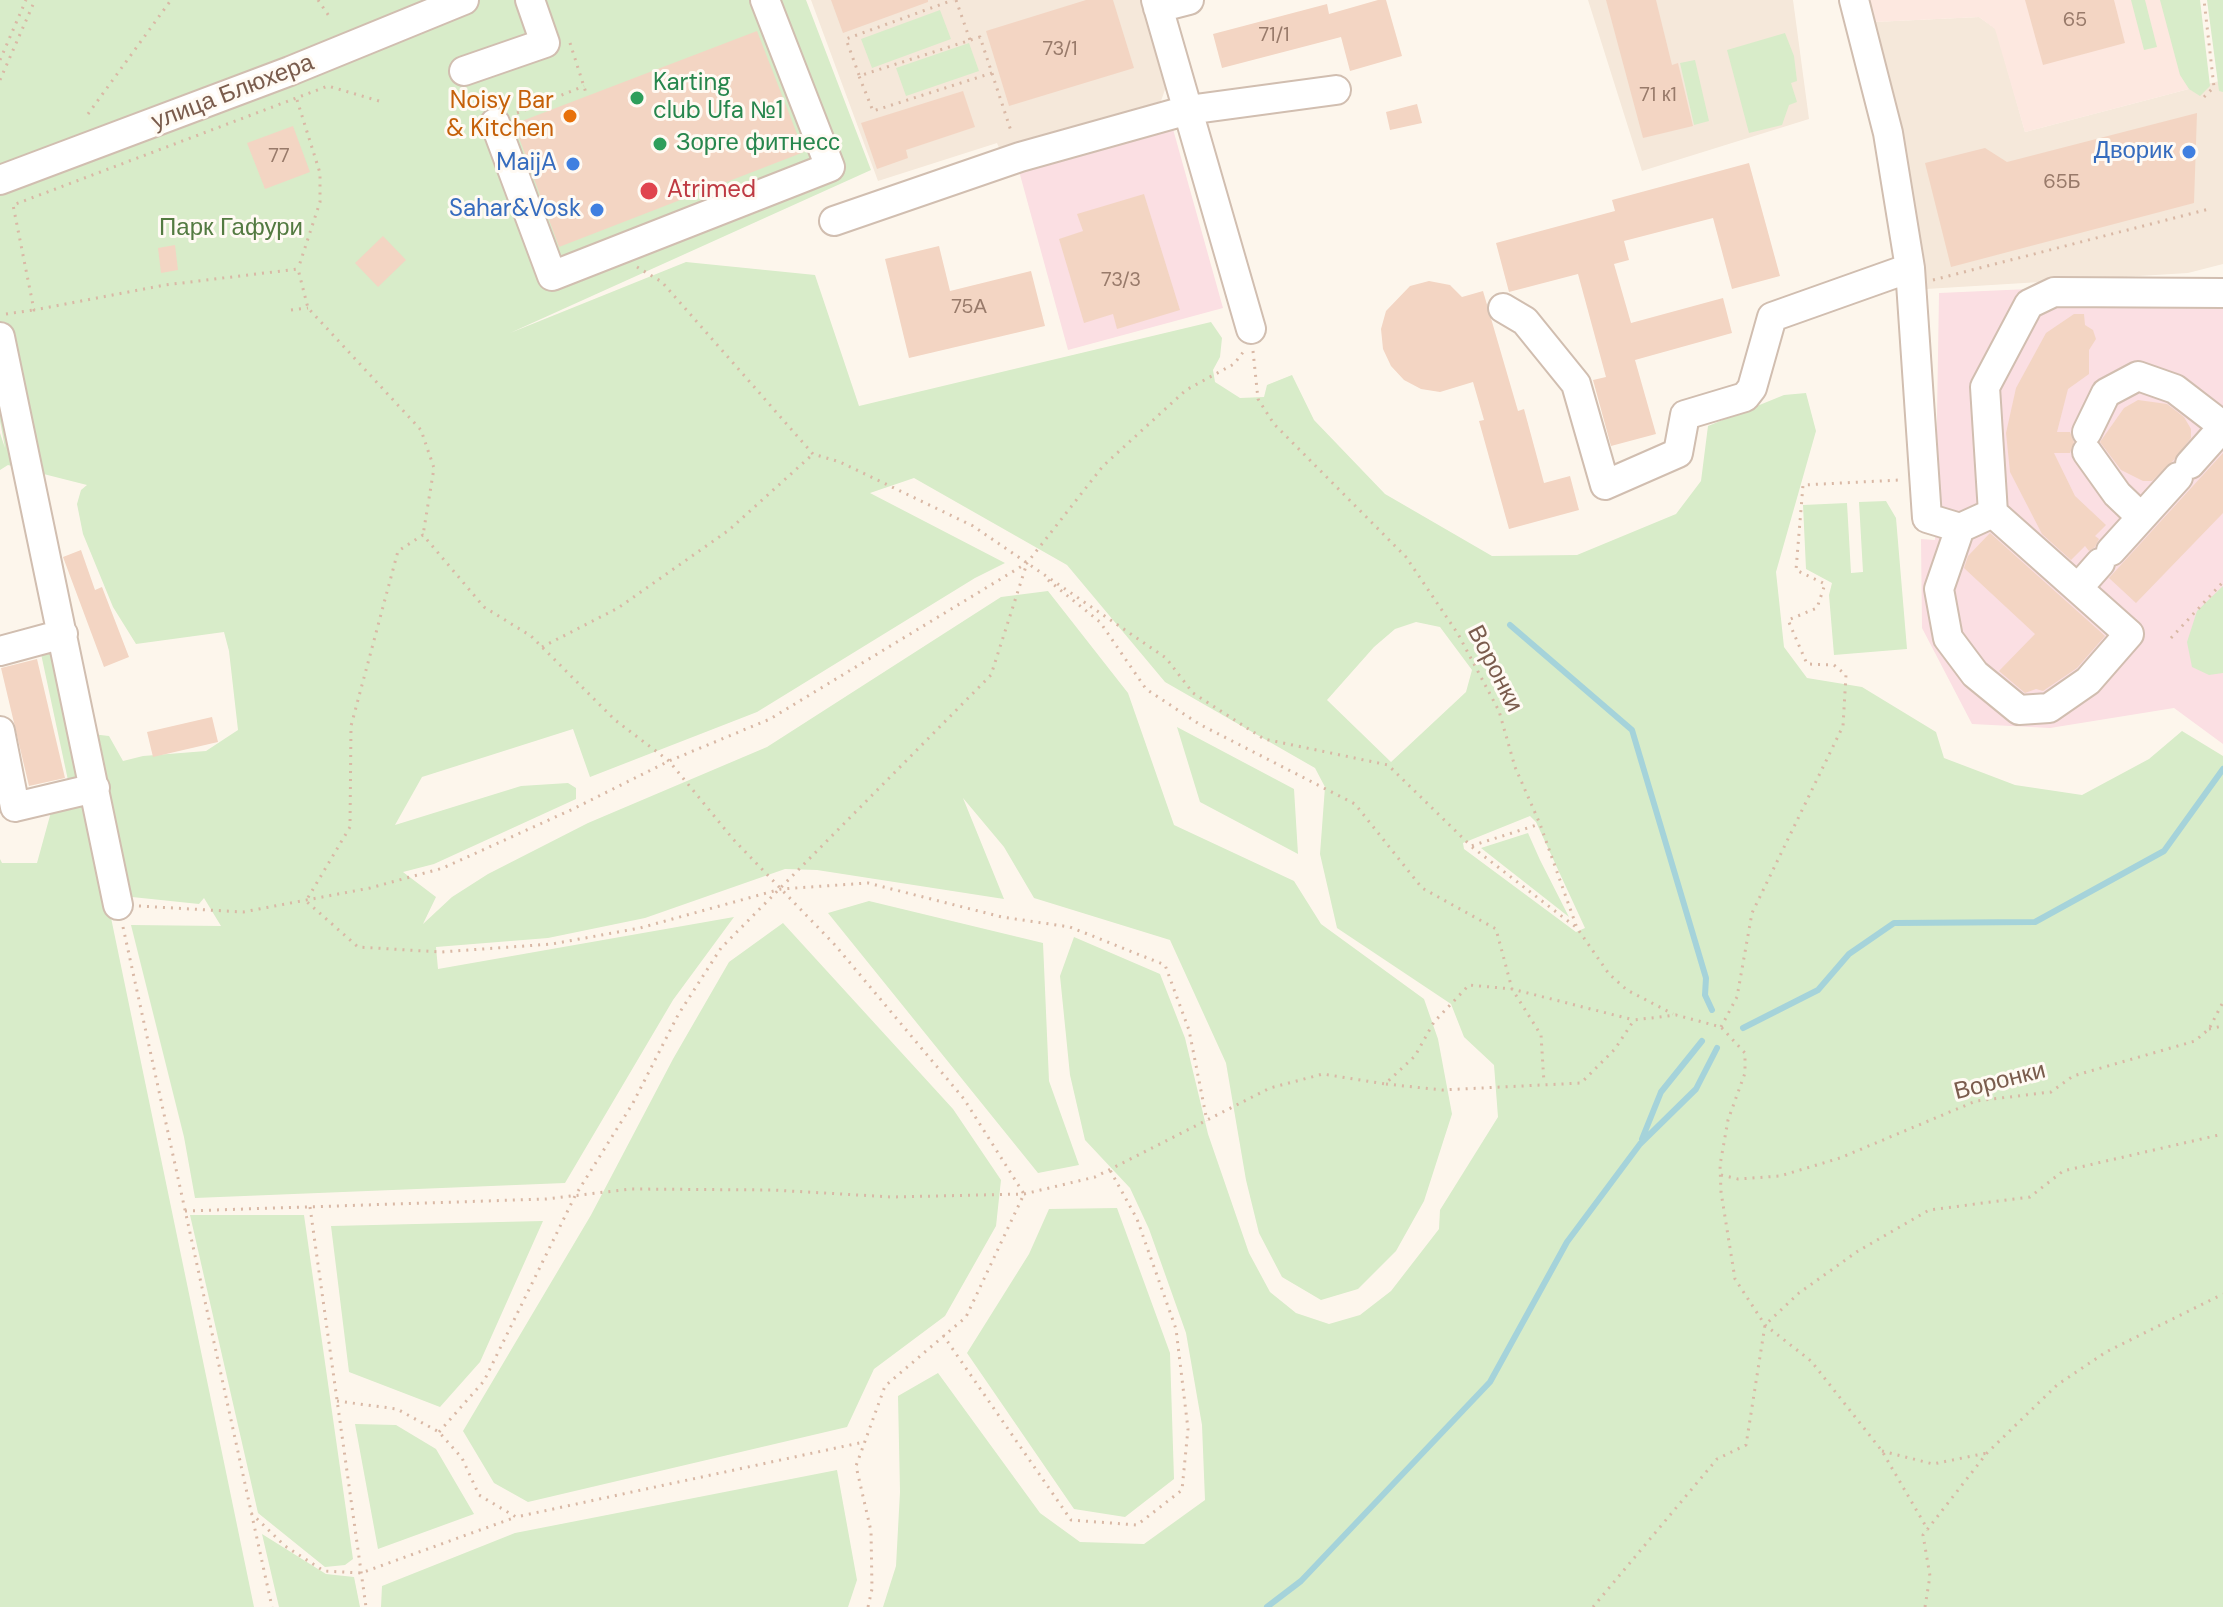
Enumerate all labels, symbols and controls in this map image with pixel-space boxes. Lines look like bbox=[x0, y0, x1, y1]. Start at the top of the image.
house number: 65 bbox=[2063, 9, 2087, 33]
house number: 71/1 bbox=[1258, 24, 1290, 48]
house number: 73/1 bbox=[1042, 38, 1078, 62]
street label: улица Блюхера bbox=[148, 49, 318, 137]
place label: Karting club Ufa №1 bbox=[653, 70, 783, 126]
house number: 71 к1 bbox=[1639, 84, 1677, 108]
place label: Noisy Bar & Kitchen bbox=[446, 88, 554, 144]
marker: Karting club Ufa №1 bbox=[628, 89, 646, 107]
marker: Noisy Bar & Kitchen bbox=[561, 107, 579, 125]
place label: Зорге фитнесс bbox=[676, 130, 840, 158]
marker: Зорге фитнесс bbox=[651, 135, 669, 153]
place label: Дворик bbox=[2094, 138, 2173, 166]
marker: Дворик bbox=[2180, 143, 2198, 161]
house number: 77 bbox=[268, 145, 290, 169]
place label: MaijA bbox=[496, 150, 557, 178]
marker: MaijA bbox=[564, 155, 582, 173]
house number: 65Б bbox=[2043, 171, 2081, 195]
place label: Atrimed bbox=[667, 177, 756, 205]
marker: Atrimed bbox=[638, 180, 660, 202]
place label: Sahar&Vosk bbox=[449, 196, 581, 224]
marker: Sahar&Vosk bbox=[588, 201, 606, 219]
park label: Парк Гафури bbox=[159, 215, 303, 243]
house number: 73/3 bbox=[1101, 269, 1141, 293]
house number: 75А bbox=[951, 296, 987, 320]
street label: Воронки bbox=[1460, 621, 1528, 717]
street label: Воронки bbox=[1951, 1057, 2049, 1107]

